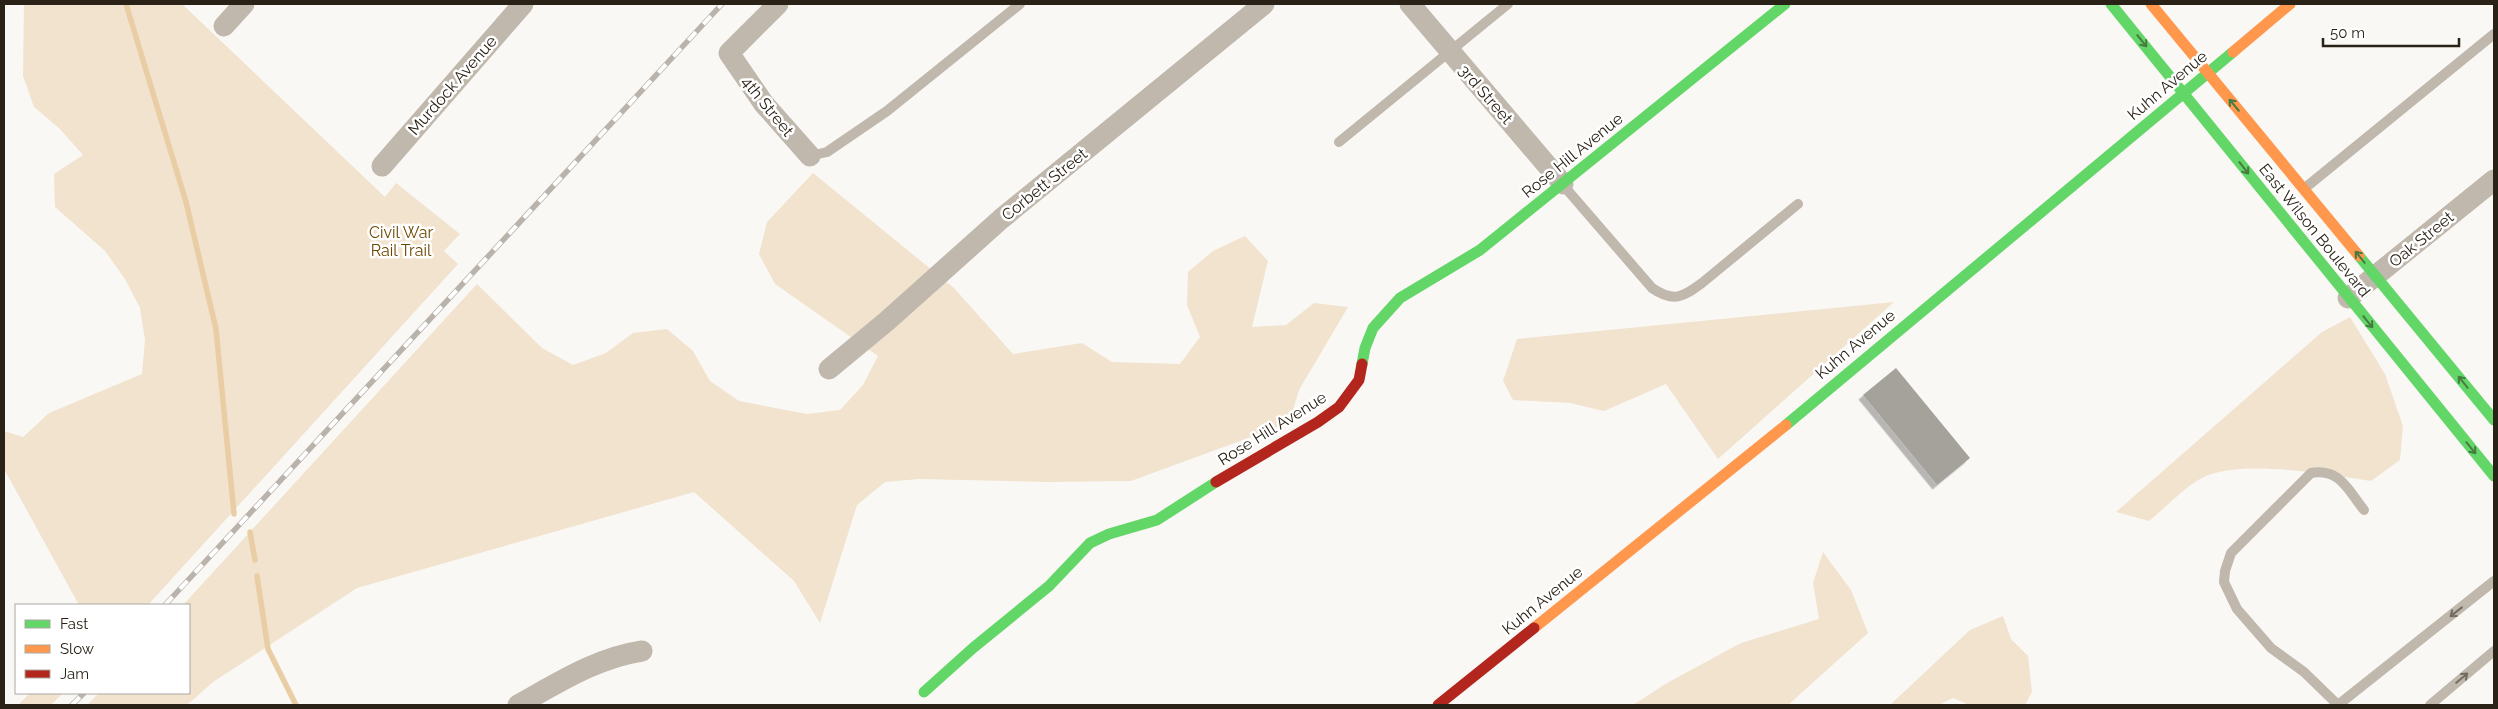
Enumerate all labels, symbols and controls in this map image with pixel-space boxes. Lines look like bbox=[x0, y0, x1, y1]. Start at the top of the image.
scale bar bbox=[2323, 15, 2459, 47]
text: 50 m bbox=[2330, 24, 2365, 42]
street label: Murdock Avenue bbox=[404, 32, 501, 139]
one-way arrow bbox=[2137, 35, 2148, 48]
street label: Kuhn Avenue bbox=[2124, 47, 2211, 124]
street label: 3rd Street bbox=[1455, 61, 1517, 128]
street label: 4th Street bbox=[738, 72, 798, 141]
one-way arrow bbox=[2228, 99, 2239, 112]
street label: Rose Hill Avenue bbox=[1518, 109, 1627, 202]
street label: Corbett Street bbox=[998, 144, 1091, 225]
street label: East Wilson Boulevard bbox=[2255, 160, 2374, 301]
one-way arrow bbox=[2239, 161, 2250, 174]
street label: Oak Street bbox=[2385, 207, 2458, 271]
park label: Civil War Rail Trail bbox=[369, 223, 433, 260]
one-way arrow bbox=[2355, 250, 2366, 263]
street label: Kuhn Avenue bbox=[1812, 306, 1899, 383]
one-way arrow bbox=[2362, 315, 2373, 328]
one-way arrow bbox=[2458, 376, 2469, 389]
street label: Rose Hill Avenue bbox=[1215, 387, 1330, 469]
one-way arrow bbox=[2465, 441, 2476, 454]
street label: Kuhn Avenue bbox=[1498, 562, 1586, 639]
legend bbox=[15, 604, 190, 694]
one-way arrow bbox=[2450, 606, 2463, 617]
text: Fast bbox=[60, 615, 88, 633]
text: Slow bbox=[60, 640, 94, 658]
text: Jam bbox=[60, 665, 89, 683]
one-way arrow bbox=[2455, 673, 2468, 684]

